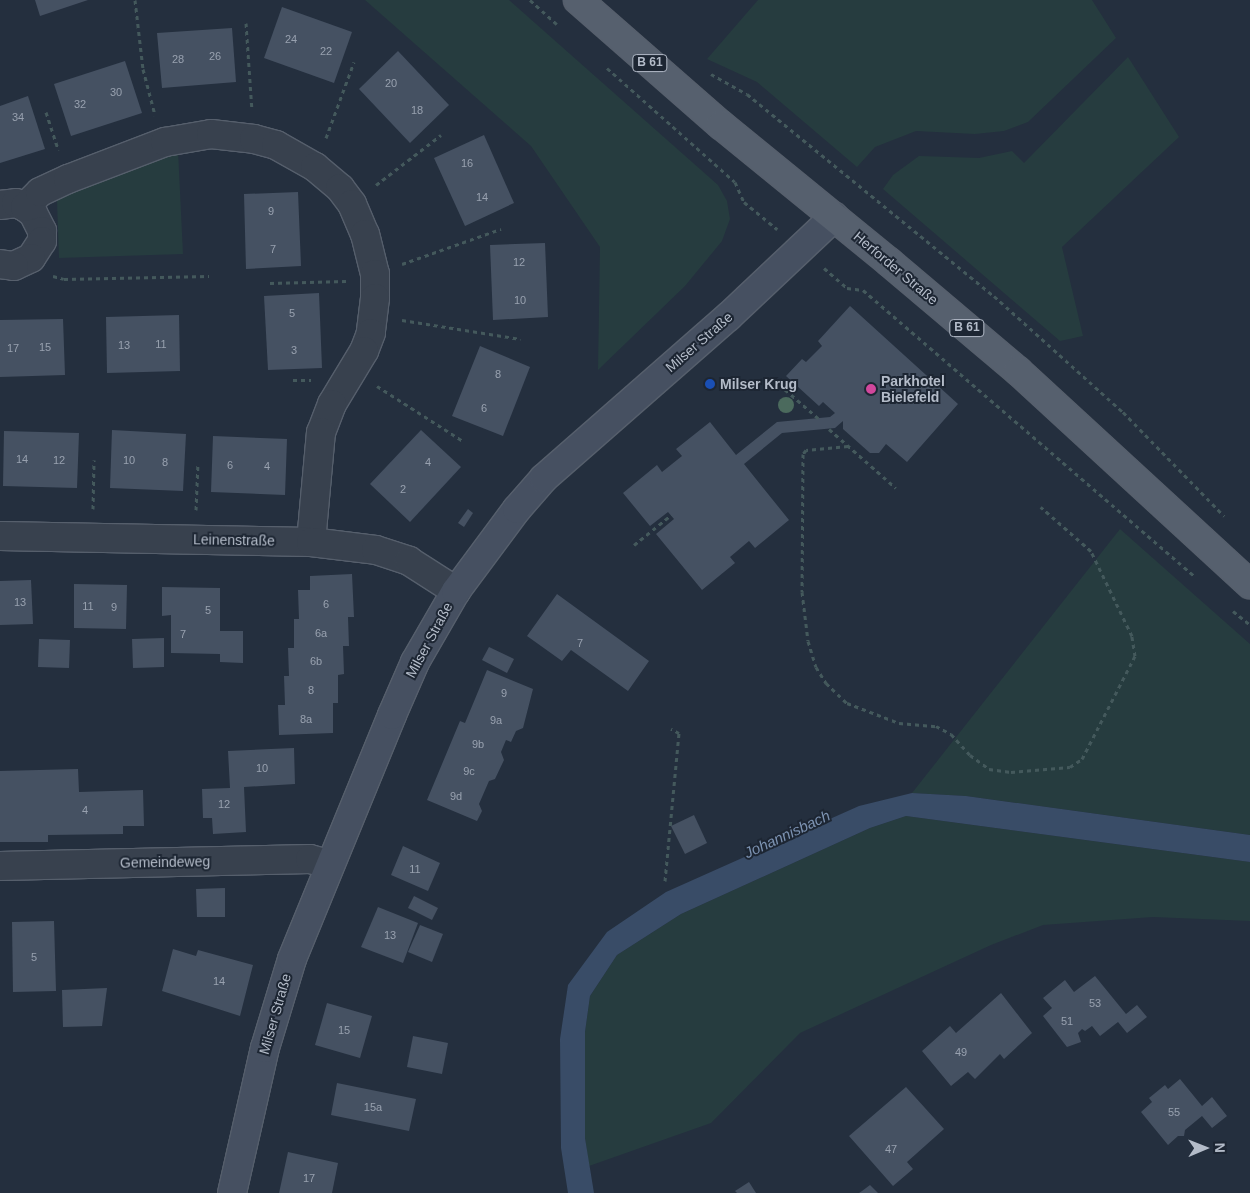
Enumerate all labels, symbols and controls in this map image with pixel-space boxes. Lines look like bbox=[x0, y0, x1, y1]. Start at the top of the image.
house number: 24 bbox=[285, 32, 297, 46]
house number: 22 bbox=[320, 44, 332, 58]
house number: 26 bbox=[209, 49, 221, 63]
house number: 28 bbox=[172, 52, 184, 66]
road number: B 61 bbox=[631, 54, 669, 72]
house number: 20 bbox=[385, 76, 397, 90]
house number: 30 bbox=[110, 85, 122, 99]
house number: 32 bbox=[74, 97, 86, 111]
house number: 18 bbox=[411, 103, 423, 117]
house number: 34 bbox=[12, 110, 24, 124]
house number: 16 bbox=[461, 156, 473, 170]
house number: 14 bbox=[476, 190, 488, 204]
house number: 9 bbox=[268, 204, 274, 218]
street label: Herforder Straße bbox=[850, 228, 942, 308]
house number: 7 bbox=[270, 242, 276, 256]
house number: 12 bbox=[513, 255, 525, 269]
house number: 10 bbox=[514, 293, 526, 307]
house number: 5 bbox=[289, 306, 295, 320]
street label: Milser Straße bbox=[662, 308, 736, 376]
road number: B 61 bbox=[948, 318, 986, 338]
house number: 11 bbox=[155, 337, 167, 351]
house number: 13 bbox=[118, 338, 130, 352]
house number: 15 bbox=[39, 340, 51, 354]
house number: 17 bbox=[7, 341, 19, 355]
house number: 3 bbox=[291, 343, 297, 357]
house number: 8 bbox=[495, 367, 501, 381]
place label: Parkhotel Bielefeld bbox=[881, 373, 945, 406]
place label: Milser Krug bbox=[720, 376, 797, 392]
marker: Milser Krug bbox=[704, 378, 716, 390]
marker: Parkhotel Bielefeld bbox=[865, 383, 877, 395]
house number: 6 bbox=[481, 401, 487, 415]
house number: 14 bbox=[16, 452, 28, 466]
house number: 12 bbox=[53, 453, 65, 467]
house number: 10 bbox=[123, 453, 135, 467]
house number: 8 bbox=[162, 455, 168, 469]
house number: 4 bbox=[425, 455, 431, 469]
house number: 6 bbox=[227, 458, 233, 472]
house number: 4 bbox=[264, 459, 270, 473]
house number: 2 bbox=[400, 482, 406, 496]
street label: Leinenstraße bbox=[193, 531, 275, 549]
house number: 13 bbox=[14, 595, 26, 609]
house number: 6 bbox=[323, 597, 329, 611]
house number: 11 bbox=[82, 599, 94, 613]
street label: Milser Straße bbox=[402, 599, 456, 681]
house number: 9 bbox=[111, 600, 117, 614]
house number: 5 bbox=[205, 603, 211, 617]
house number: 6a bbox=[315, 626, 327, 640]
house number: 7 bbox=[180, 627, 186, 641]
house number: 7 bbox=[577, 636, 583, 650]
house number: 6b bbox=[310, 654, 322, 668]
house number: 8 bbox=[308, 683, 314, 697]
house number: 9 bbox=[501, 686, 507, 700]
house number: 8a bbox=[300, 712, 312, 726]
house number: 9a bbox=[490, 713, 502, 727]
house number: 9b bbox=[472, 737, 484, 751]
house number: 10 bbox=[256, 761, 268, 775]
house number: 9c bbox=[463, 764, 475, 778]
house number: 9d bbox=[450, 789, 462, 803]
house number: 12 bbox=[218, 797, 230, 811]
house number: 4 bbox=[82, 803, 88, 817]
water label: Johannisbach bbox=[741, 806, 833, 862]
street label: Gemeindeweg bbox=[120, 853, 210, 871]
house number: 11 bbox=[409, 862, 421, 876]
house number: 13 bbox=[384, 928, 396, 942]
house number: 5 bbox=[31, 950, 37, 964]
street label: Milser Straße bbox=[255, 972, 295, 1056]
house number: 14 bbox=[213, 974, 225, 988]
house number: 53 bbox=[1089, 996, 1101, 1010]
house number: 51 bbox=[1061, 1014, 1073, 1028]
house number: 15 bbox=[338, 1023, 350, 1037]
house number: 49 bbox=[955, 1045, 967, 1059]
house number: 15a bbox=[364, 1100, 382, 1114]
house number: 55 bbox=[1168, 1105, 1180, 1119]
north arrow bbox=[1180, 1123, 1230, 1173]
house number: 47 bbox=[885, 1142, 897, 1156]
text: N bbox=[1212, 1143, 1228, 1153]
house number: 17 bbox=[303, 1171, 315, 1185]

